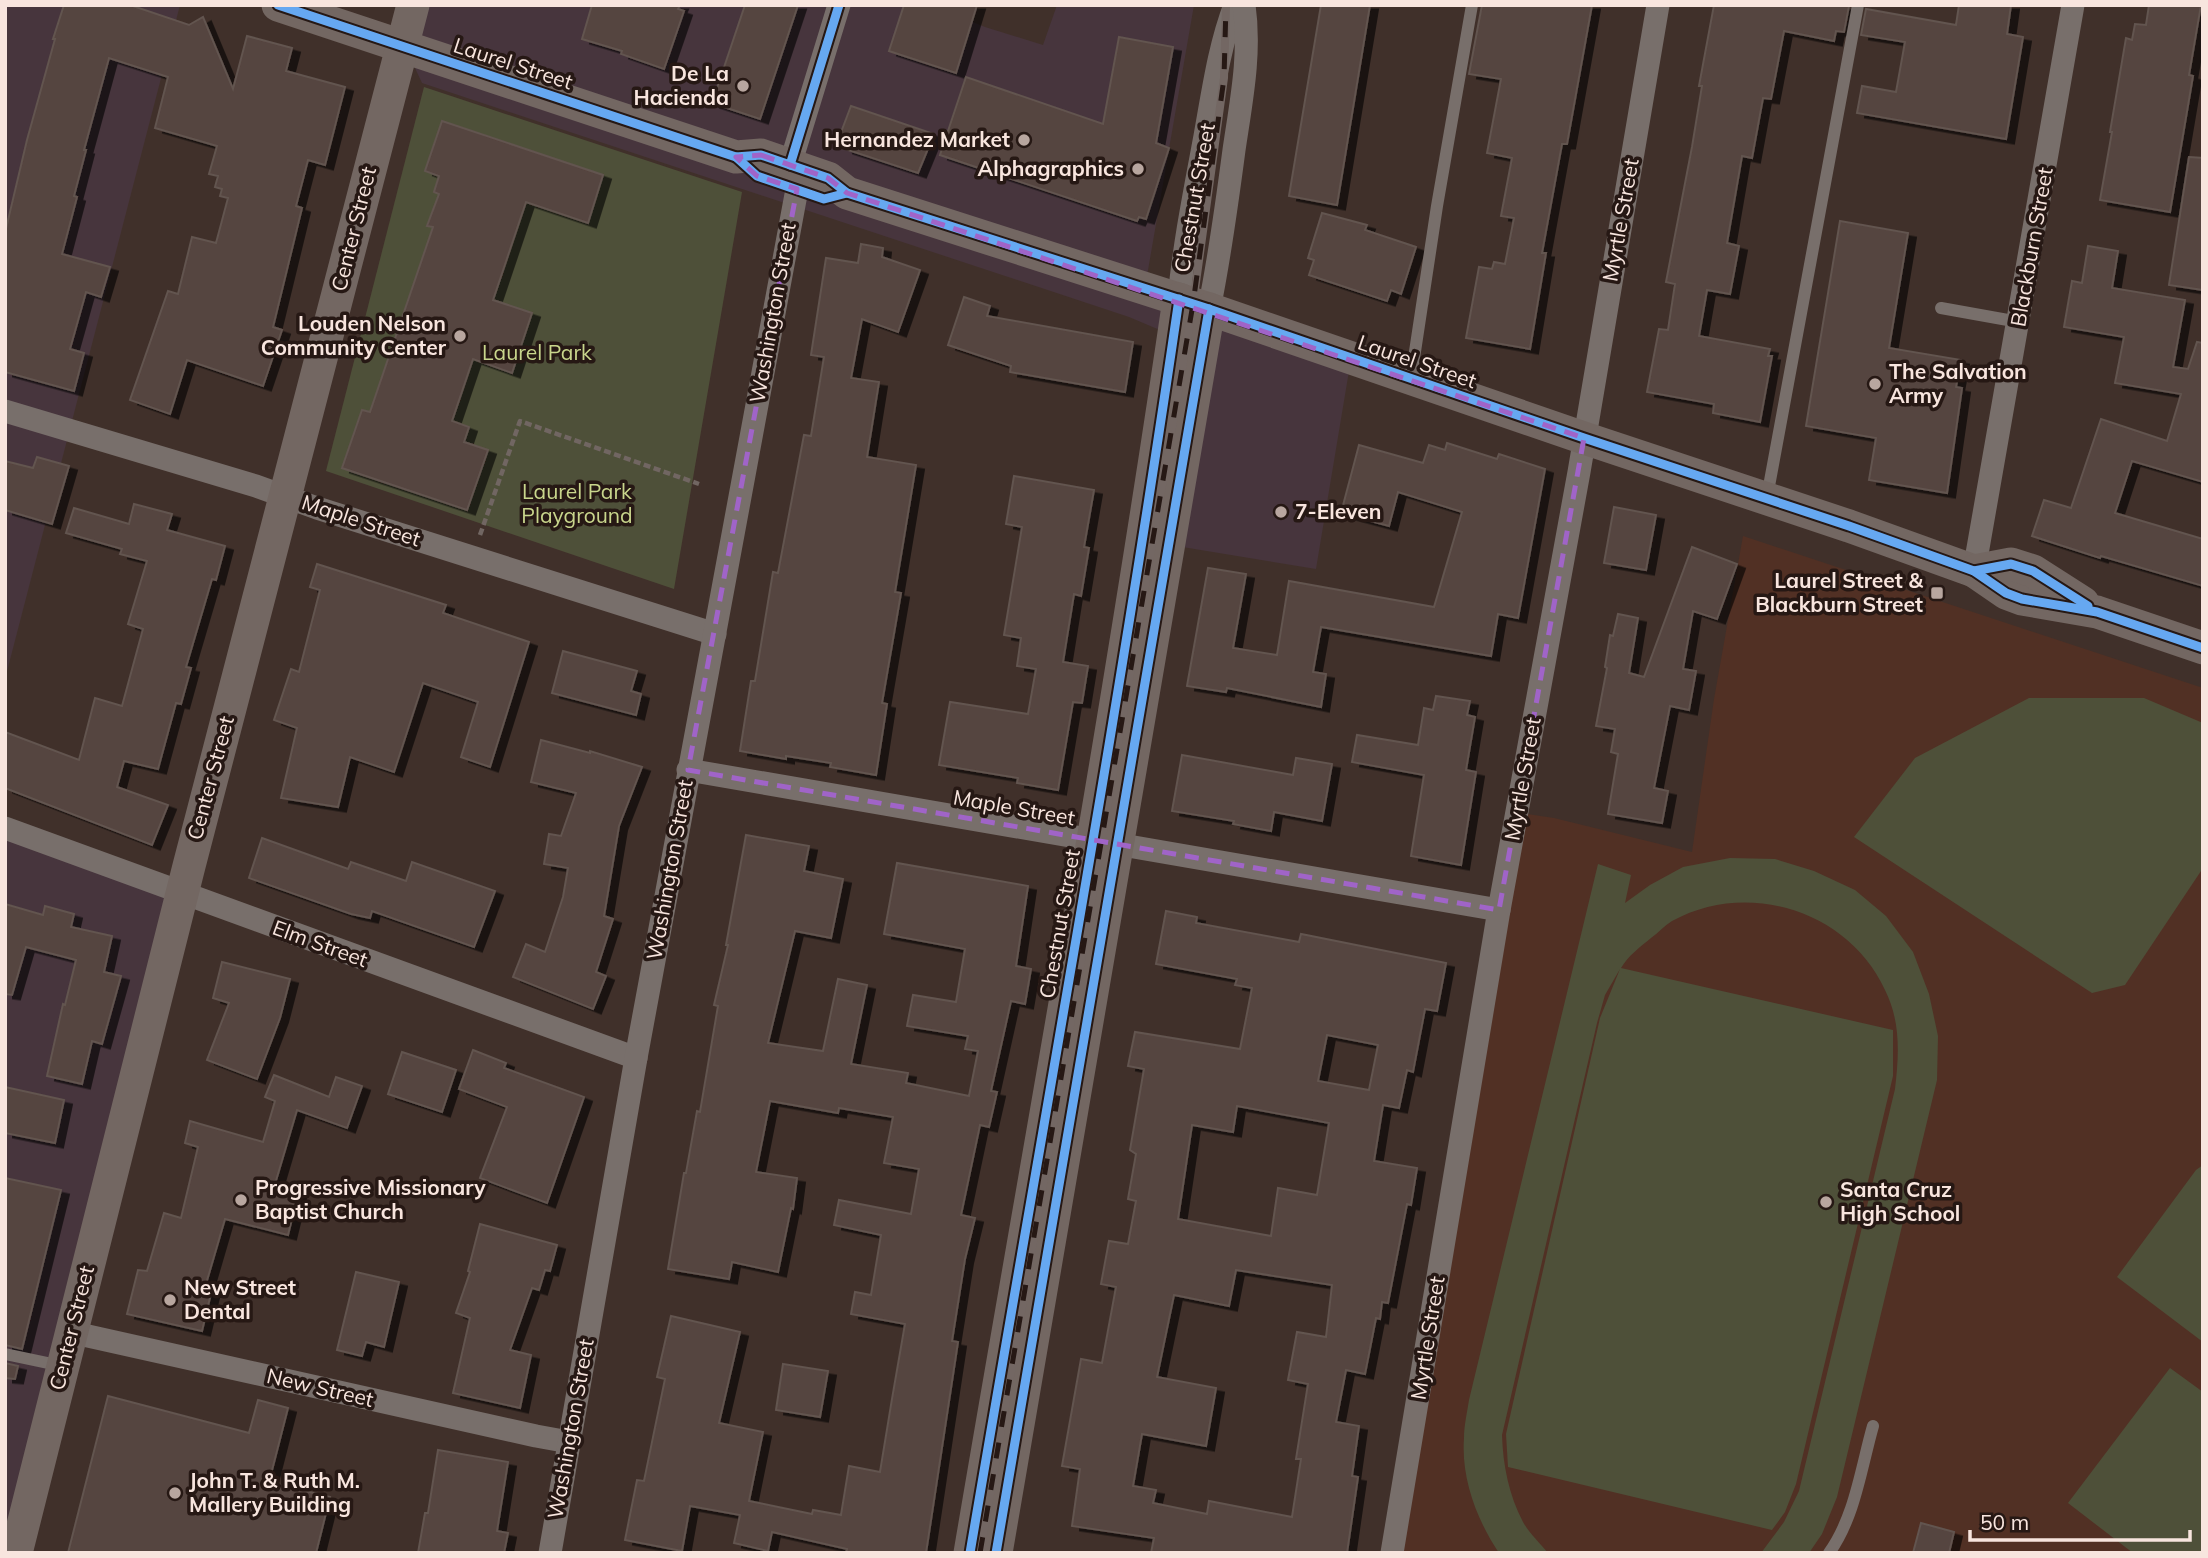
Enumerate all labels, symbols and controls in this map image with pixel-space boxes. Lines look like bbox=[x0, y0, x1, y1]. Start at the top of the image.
street label: Laurel Street bbox=[450, 32, 576, 95]
place label: De La Hacienda bbox=[633, 60, 729, 110]
marker: De La Hacienda bbox=[735, 78, 751, 94]
street label: Chestnut Street bbox=[1168, 121, 1220, 274]
place label: Hernandez Market bbox=[824, 126, 1010, 152]
marker: Hernandez Market bbox=[1016, 132, 1032, 148]
place label: Alphagraphics bbox=[978, 155, 1124, 181]
street label: Myrtle Street bbox=[1596, 156, 1644, 283]
marker: Alphagraphics bbox=[1130, 161, 1146, 177]
street label: Center Street bbox=[325, 164, 381, 294]
street label: Blackburn Street bbox=[2004, 165, 2058, 329]
street label: Washington Street bbox=[743, 221, 801, 405]
place label: Louden Nelson Community Center bbox=[261, 310, 447, 360]
marker: Louden Nelson Community Center bbox=[452, 328, 468, 344]
street label: Laurel Street bbox=[1355, 329, 1480, 393]
park label: Laurel Park bbox=[482, 339, 592, 365]
place label: The Salvation Army bbox=[1889, 358, 2027, 408]
marker: The Salvation Army bbox=[1867, 376, 1883, 392]
park label: Laurel Park Playground bbox=[521, 478, 633, 528]
street label: Maple Street bbox=[299, 489, 424, 551]
place label: 7-Eleven bbox=[1295, 498, 1382, 524]
marker: 7-Eleven bbox=[1273, 504, 1289, 520]
place label: Laurel Street & Blackburn Street bbox=[1755, 567, 1924, 617]
marker: Laurel Street & Blackburn Street bbox=[1929, 585, 1945, 601]
street label: Center Street bbox=[181, 713, 239, 843]
street label: Myrtle Street bbox=[1498, 715, 1546, 842]
street label: Washington Street bbox=[640, 778, 698, 962]
street label: Maple Street bbox=[951, 784, 1077, 831]
street label: Chestnut Street bbox=[1033, 847, 1085, 1000]
street label: Elm Street bbox=[269, 914, 371, 972]
place label: Progressive Missionary Baptist Church bbox=[255, 1174, 486, 1224]
place label: Santa Cruz High School bbox=[1840, 1176, 1960, 1226]
marker: Progressive Missionary Baptist Church bbox=[233, 1192, 249, 1208]
marker: Santa Cruz High School bbox=[1818, 1194, 1834, 1210]
street label: Center Street bbox=[43, 1263, 99, 1393]
place label: New Street Dental bbox=[184, 1274, 296, 1324]
street label: Myrtle Street bbox=[1404, 1274, 1450, 1401]
marker: New Street Dental bbox=[162, 1292, 178, 1308]
street label: Washington Street bbox=[541, 1337, 599, 1521]
street label: New Street bbox=[264, 1362, 376, 1412]
place label: John T. & Ruth M. Mallery Building bbox=[189, 1467, 360, 1517]
marker: John T. & Ruth M. Mallery Building bbox=[167, 1485, 183, 1501]
scale bar bbox=[1970, 1498, 2190, 1542]
text: 50 m bbox=[1980, 1509, 2029, 1535]

